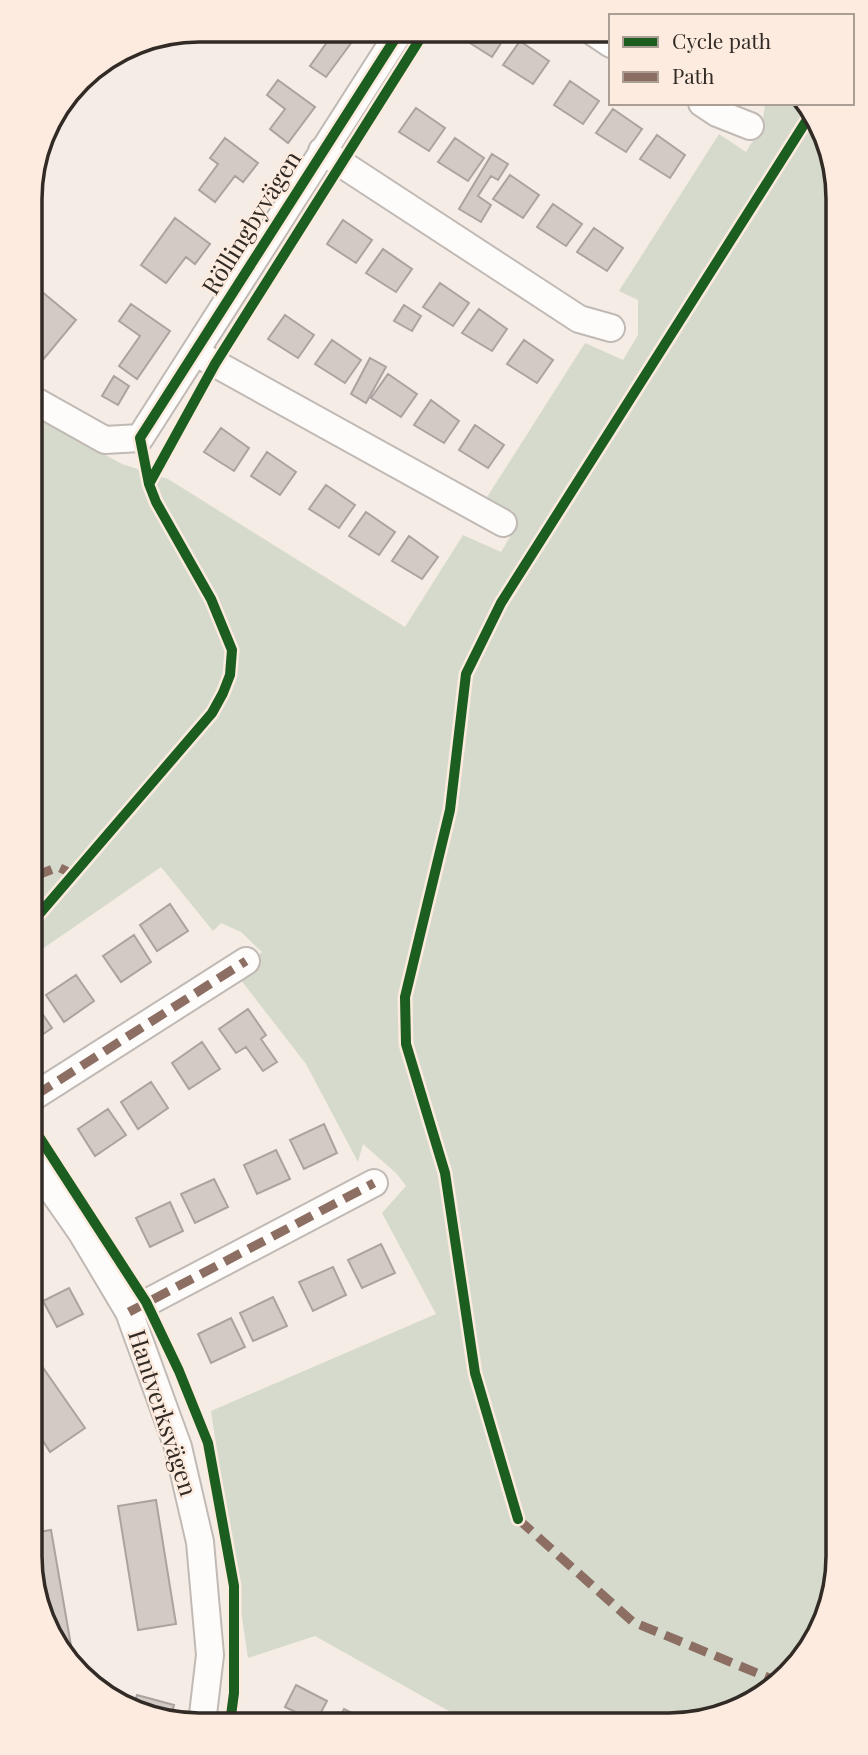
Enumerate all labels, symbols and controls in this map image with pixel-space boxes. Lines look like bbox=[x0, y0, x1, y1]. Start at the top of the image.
legend bbox=[609, 14, 854, 105]
text: Cycle path bbox=[672, 26, 772, 54]
text: Path bbox=[672, 61, 715, 89]
street label: Röllingbyvägen bbox=[193, 144, 307, 300]
street label: Hantverksvägen bbox=[122, 1325, 206, 1500]

